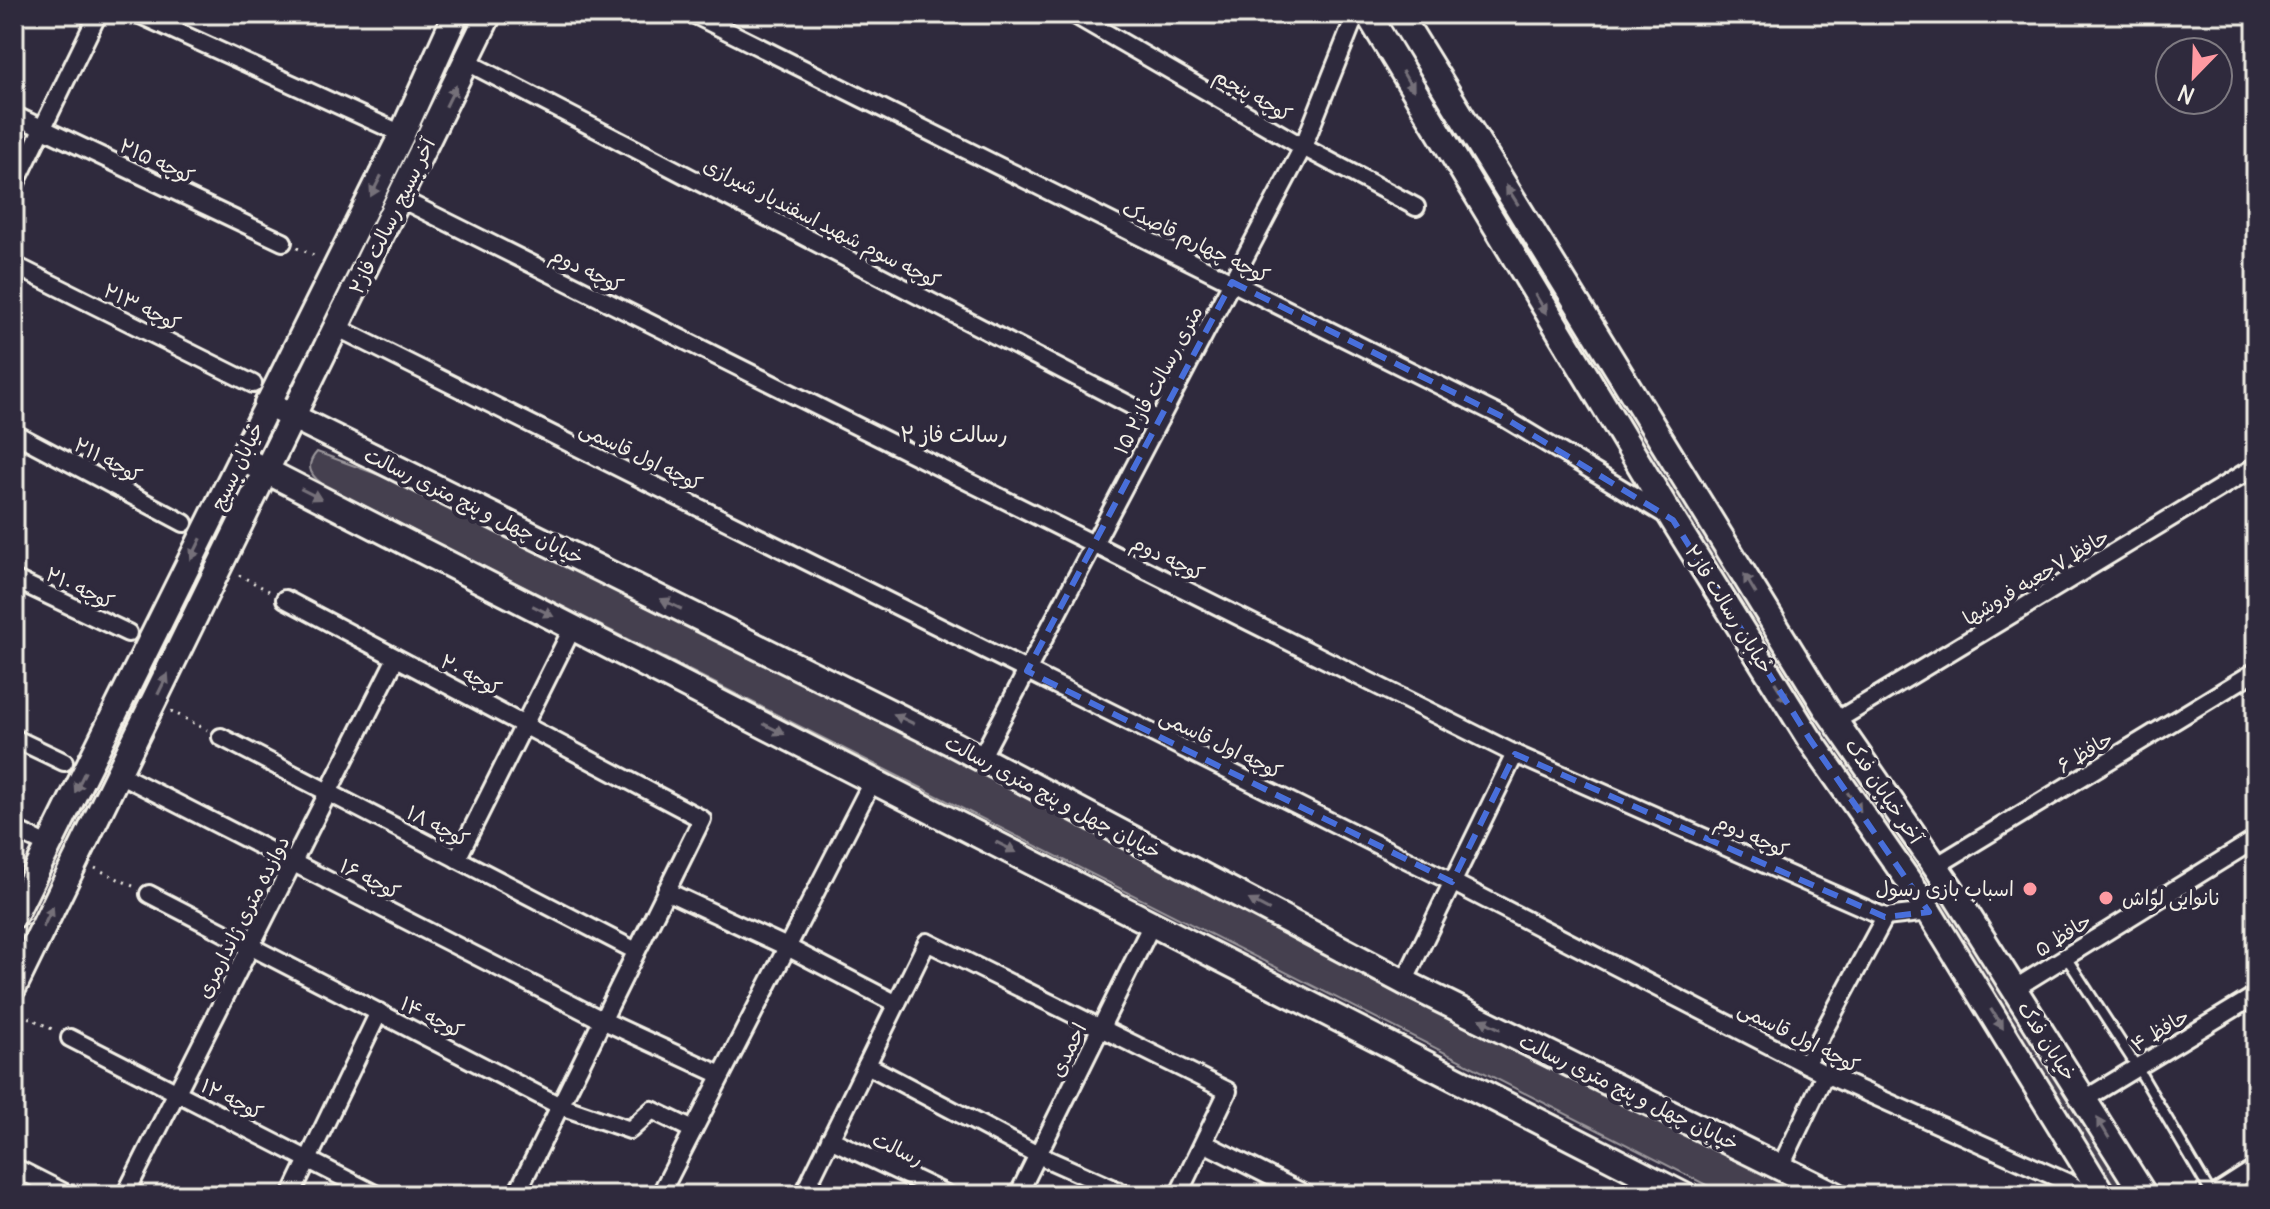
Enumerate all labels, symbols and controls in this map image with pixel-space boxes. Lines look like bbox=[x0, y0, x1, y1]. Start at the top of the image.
north arrow bbox=[2154, 36, 2234, 116]
street label: کوچه پنجم bbox=[1208, 62, 1297, 129]
one-way arrow bbox=[1400, 70, 1414, 92]
text: N bbox=[2174, 79, 2199, 110]
one-way arrow bbox=[444, 84, 458, 107]
street label: کوچه ۲۱۵ bbox=[115, 132, 199, 190]
street label: آخر بسیج رسالت فاز۲ bbox=[343, 133, 442, 299]
street label: کوچه سوم شهید اسفندیار شیرازی bbox=[698, 152, 945, 297]
one-way arrow bbox=[369, 175, 383, 198]
one-way arrow bbox=[1504, 185, 1519, 206]
street label: کوچه چهارم قاصدک bbox=[1117, 195, 1274, 291]
street label: کوچه دوم bbox=[545, 241, 628, 301]
street label: کوچه ۲۱۳ bbox=[99, 277, 185, 337]
one-way arrow bbox=[1534, 293, 1548, 315]
street label: ۱۵ متری رسالت فاز۲ bbox=[1108, 301, 1207, 459]
street label: کوچه اول قاسمی bbox=[575, 415, 707, 497]
street label: خیابان بسیج bbox=[205, 418, 270, 515]
district label: رسالت فاز ۲ bbox=[900, 420, 1008, 448]
street label: کوچه ۲۱۱ bbox=[69, 431, 147, 489]
street label: خیابان چهل و پنج متری رسالت bbox=[359, 441, 588, 571]
one-way arrow bbox=[299, 487, 322, 500]
street label: حافظ ۷جعبه فروشها bbox=[1958, 523, 2114, 630]
street label: کوچه دوم bbox=[1126, 529, 1209, 589]
one-way arrow bbox=[189, 538, 203, 561]
street label: خیابان رسالت فاز۲ bbox=[1680, 540, 1779, 678]
street label: ۲۱۰ کوچه bbox=[42, 561, 118, 615]
one-way arrow bbox=[1744, 573, 1758, 595]
one-way arrow bbox=[660, 597, 683, 611]
one-way arrow bbox=[531, 605, 554, 618]
street label: ۲۰ کوچه bbox=[436, 648, 506, 702]
one-way arrow bbox=[156, 672, 170, 695]
one-way arrow bbox=[1774, 681, 1788, 703]
street label: کوچه اول قاسمی bbox=[1155, 703, 1287, 785]
one-way arrow bbox=[893, 713, 916, 726]
one-way arrow bbox=[763, 723, 786, 736]
street label: حافظ ۶ bbox=[2052, 725, 2117, 778]
street label: خیابان چهل و پنج متری رسالت bbox=[940, 729, 1166, 866]
street label: آخر خیابان فدک bbox=[1840, 733, 1929, 849]
one-way arrow bbox=[73, 771, 87, 794]
one-way arrow bbox=[1846, 792, 1861, 813]
street label: ۱۸ کوچه bbox=[402, 799, 474, 853]
street label: کوچه دوم bbox=[1710, 808, 1793, 866]
street label: دوازده متری ژاندارمری bbox=[191, 831, 294, 1002]
one-way arrow bbox=[994, 841, 1017, 854]
street label: ۱۶ کوچه bbox=[335, 853, 405, 905]
place label: اسباب بازی رسول bbox=[1875, 876, 2014, 901]
marker: اسباب بازی رسول bbox=[2021, 880, 2039, 898]
place label: نانوایی لواش bbox=[2122, 885, 2221, 912]
marker: نانوایی لواش bbox=[2097, 889, 2115, 907]
one-way arrow bbox=[1247, 898, 1270, 912]
one-way arrow bbox=[42, 905, 55, 928]
street label: حافظ ۵ bbox=[2030, 907, 2096, 962]
street label: ‍‍ ۱۴ کوچه bbox=[392, 988, 468, 1044]
street label: کوچه اول قاسمی bbox=[1734, 995, 1864, 1079]
street label: خیابان فدک bbox=[2012, 996, 2082, 1085]
street label: حافظ ۴ bbox=[2126, 1002, 2193, 1057]
one-way arrow bbox=[1989, 1009, 2004, 1030]
one-way arrow bbox=[1478, 1017, 1501, 1031]
street label: احمدی bbox=[1044, 1019, 1091, 1081]
street label: خیابان چهل و پنج متری رسالت bbox=[1514, 1027, 1743, 1157]
street label: ۱۲ کوچه bbox=[197, 1072, 267, 1126]
one-way arrow bbox=[2096, 1118, 2111, 1139]
street label: رسالت bbox=[869, 1126, 928, 1171]

